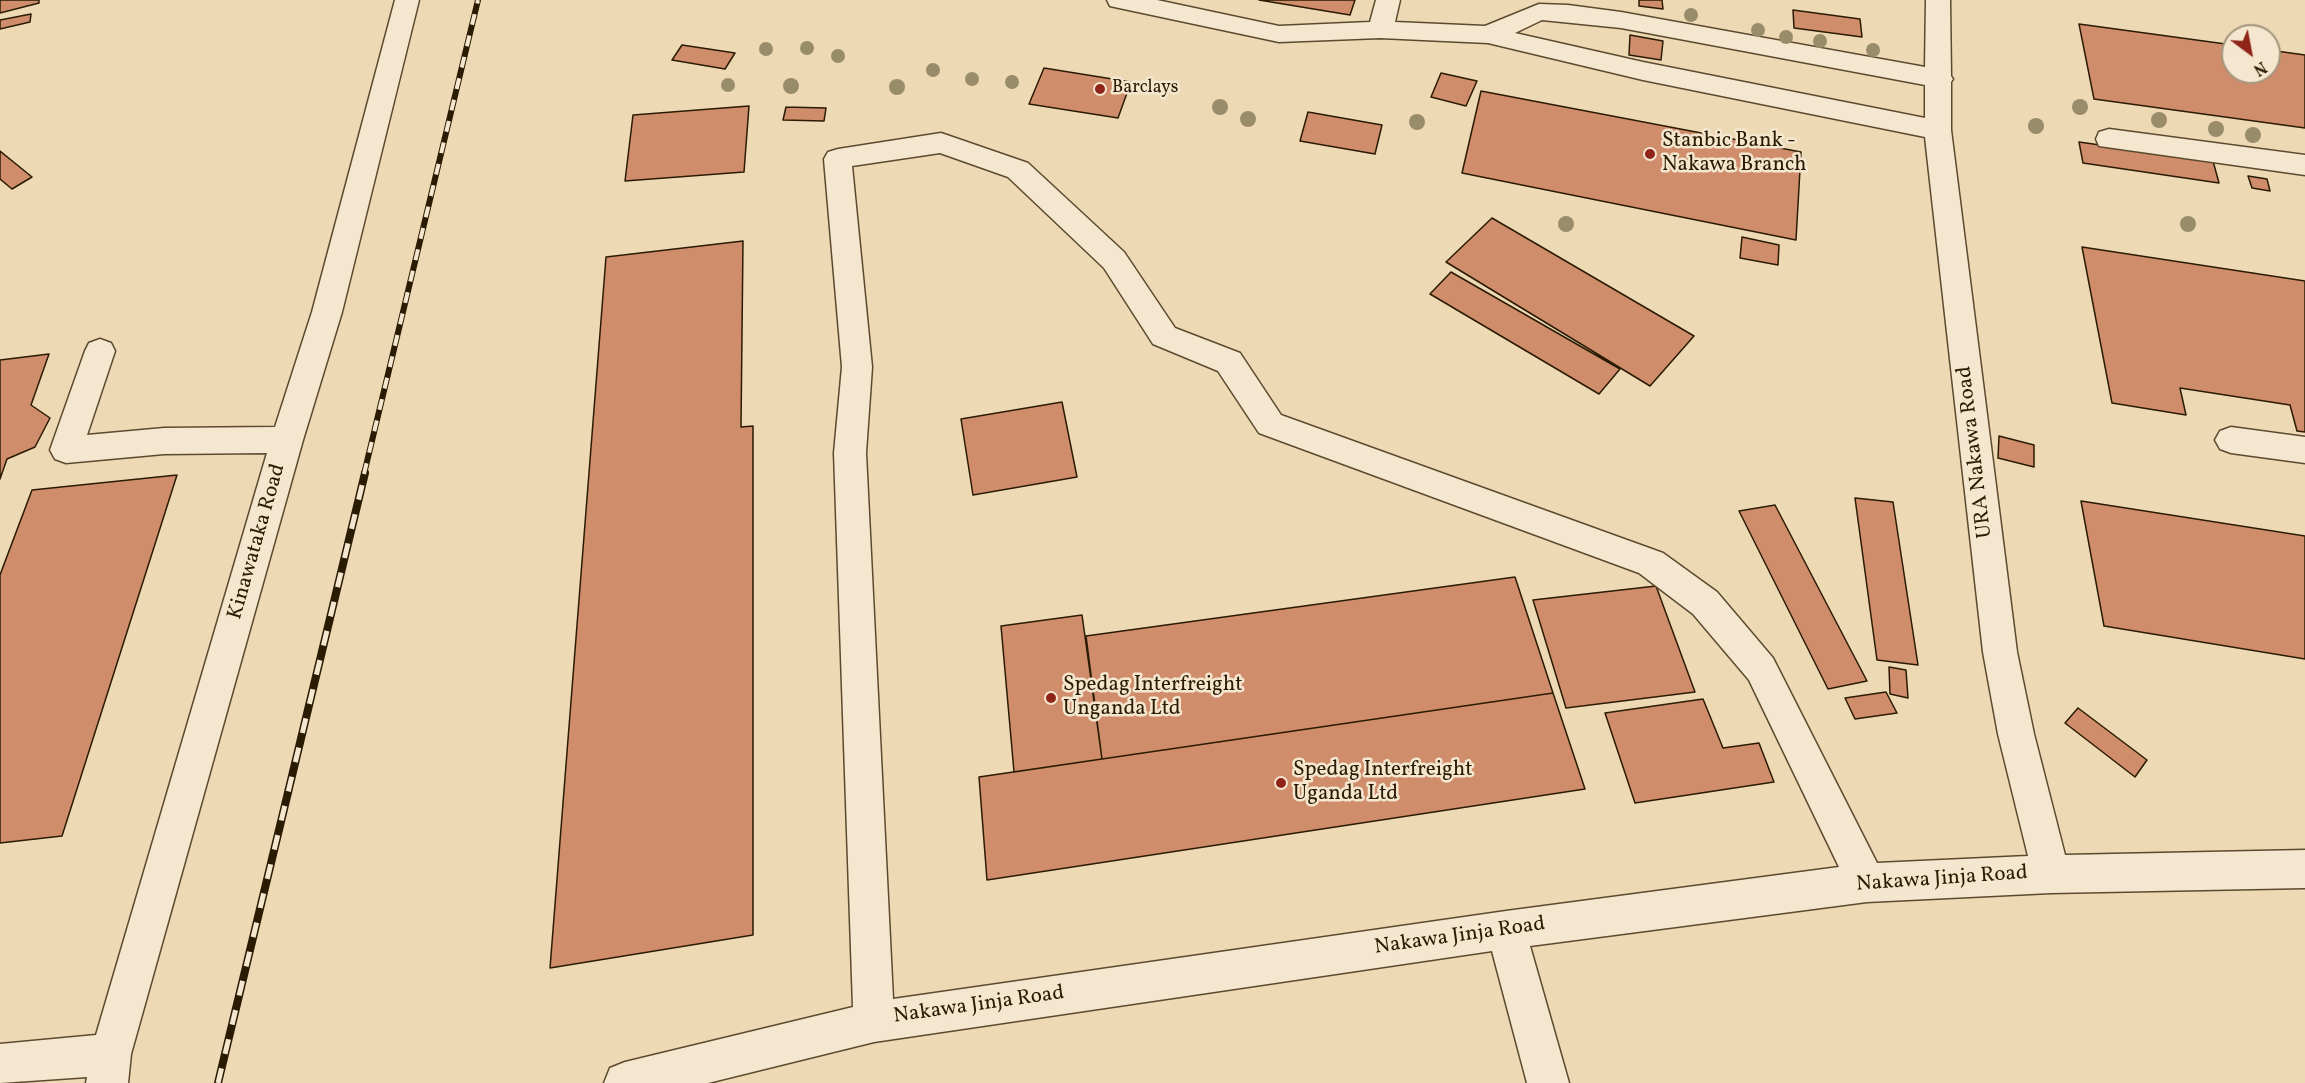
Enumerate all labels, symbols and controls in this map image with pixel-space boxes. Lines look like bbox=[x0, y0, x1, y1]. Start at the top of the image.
north arrow bbox=[2221, 24, 2281, 84]
text: N bbox=[2249, 55, 2270, 80]
place label: Barclays bbox=[1112, 78, 1179, 100]
marker: Barclays bbox=[1093, 82, 1107, 96]
place label: Stanbic Bank - Nakawa Branch bbox=[1662, 129, 1806, 179]
marker: Stanbic Bank - Nakawa Branch bbox=[1643, 147, 1657, 161]
street label: URA Nakawa Road bbox=[1953, 365, 1999, 539]
street label: Kinawataka Road bbox=[224, 461, 292, 623]
place label: Spedag Interfreight Unganda Ltd bbox=[1063, 673, 1243, 723]
marker: Spedag Interfreight Unganda Ltd bbox=[1044, 691, 1058, 705]
place label: Spedag Interfreight Uganda Ltd bbox=[1293, 758, 1473, 808]
marker: Spedag Interfreight Uganda Ltd bbox=[1274, 776, 1288, 790]
street label: Nakawa Jinja Road bbox=[1855, 861, 2029, 899]
street label: Nakawa Jinja Road bbox=[1373, 913, 1547, 961]
street label: Nakawa Jinja Road bbox=[892, 982, 1066, 1030]

